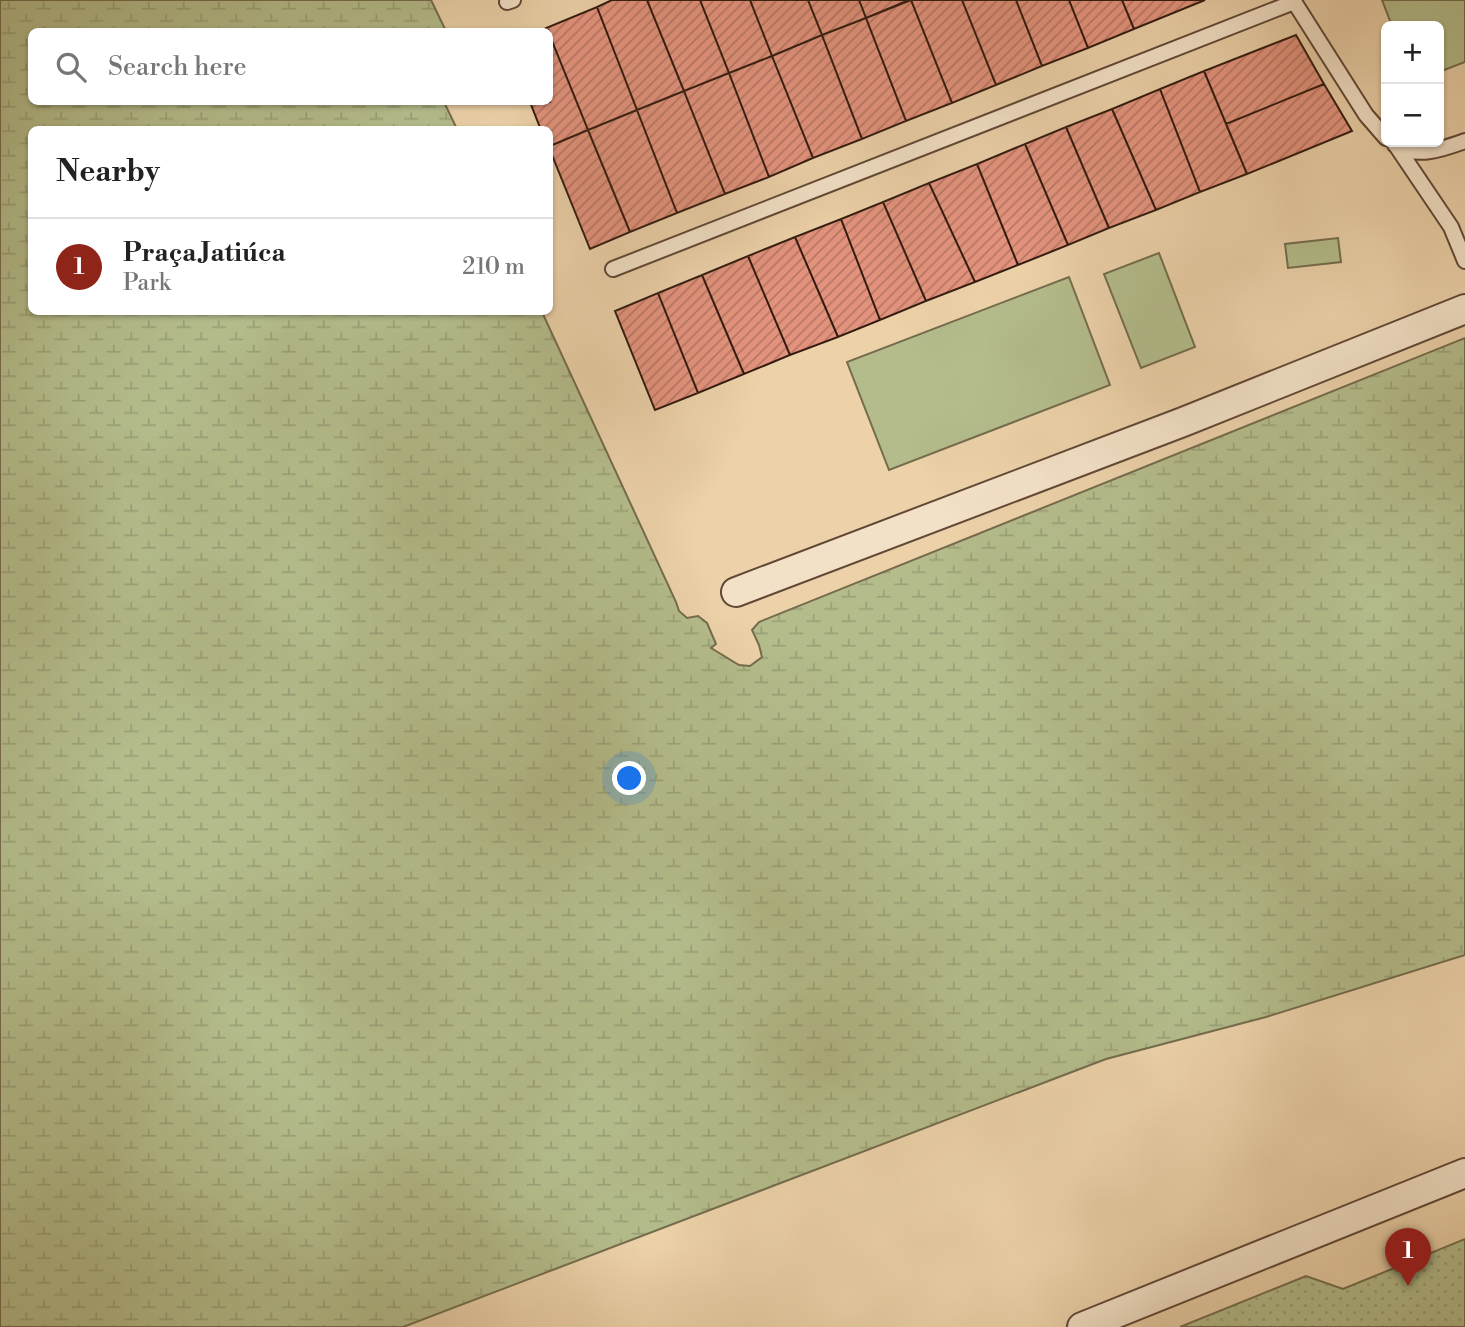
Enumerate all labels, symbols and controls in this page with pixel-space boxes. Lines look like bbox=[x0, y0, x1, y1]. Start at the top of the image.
map controls bbox=[1381, 21, 1444, 147]
button: + bbox=[1381, 21, 1444, 84]
search box bbox=[28, 28, 553, 105]
icon: search bbox=[52, 48, 90, 86]
text: Search here bbox=[108, 51, 247, 83]
button: − bbox=[1381, 84, 1444, 147]
text: Nearby bbox=[56, 153, 160, 191]
text: Praça Jatiúca bbox=[123, 237, 286, 269]
text: 1 bbox=[73, 253, 85, 281]
text: 210 m bbox=[462, 253, 525, 281]
text: Park bbox=[123, 269, 171, 297]
your location bbox=[612, 761, 646, 795]
pin: 1 bbox=[1385, 1228, 1431, 1286]

